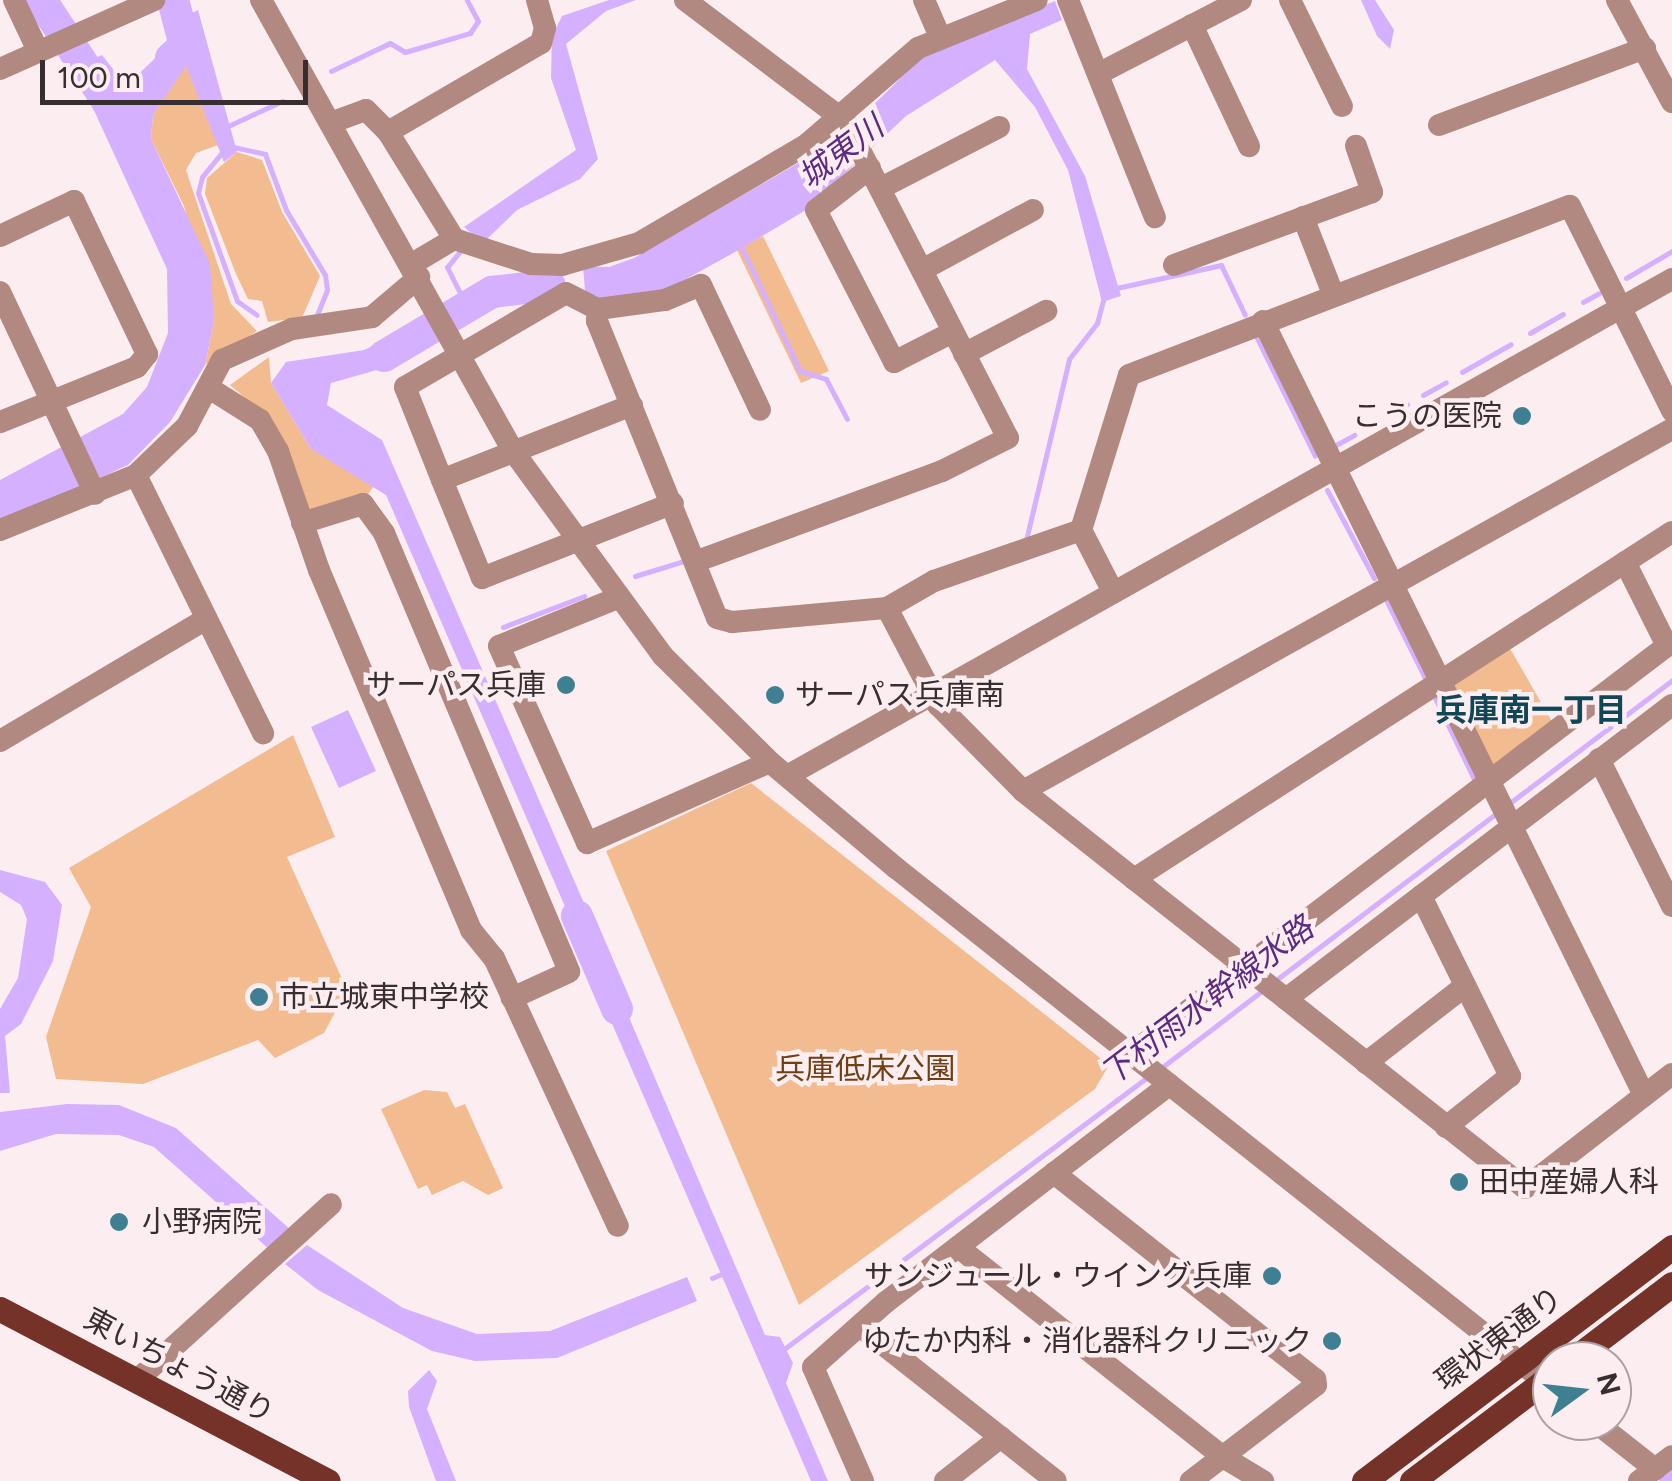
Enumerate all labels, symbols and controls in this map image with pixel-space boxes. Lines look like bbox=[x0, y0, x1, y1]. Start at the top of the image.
scale bar bbox=[45, 40, 312, 102]
text: 100 m bbox=[57, 59, 141, 96]
water label: 城東川 bbox=[791, 108, 891, 196]
place label: こうの医院 bbox=[1352, 398, 1502, 434]
marker: こうの医院 bbox=[1511, 405, 1533, 427]
place label: サーパス兵庫 bbox=[366, 667, 546, 703]
marker: サーパス兵庫 bbox=[555, 674, 577, 696]
place label: サーパス兵庫南 bbox=[795, 677, 1005, 713]
marker: サーパス兵庫南 bbox=[764, 684, 786, 706]
district label: 兵庫南一丁目 bbox=[1435, 691, 1627, 729]
water label: 下村雨水幹線水路 bbox=[1093, 909, 1321, 1093]
place label: 市立城東中学校 bbox=[279, 979, 489, 1015]
marker: 市立城東中学校 bbox=[248, 986, 270, 1008]
park label: 兵庫低床公園 bbox=[775, 1051, 955, 1087]
place label: 田中産婦人科 bbox=[1479, 1164, 1659, 1200]
marker: 田中産婦人科 bbox=[1448, 1171, 1470, 1193]
place label: 小野病院 bbox=[142, 1204, 262, 1240]
marker: 小野病院 bbox=[106, 1209, 132, 1235]
place label: サンジュール・ウイング兵庫 bbox=[862, 1258, 1252, 1294]
marker: サンジュール・ウイング兵庫 bbox=[1261, 1265, 1283, 1287]
street label: 環状東通り bbox=[1428, 1279, 1570, 1399]
street label: 東いちょう通り bbox=[78, 1301, 280, 1431]
place label: ゆたか内科・消化器科クリニック bbox=[862, 1323, 1312, 1359]
marker: ゆたか内科・消化器科クリニック bbox=[1321, 1330, 1343, 1352]
north arrow bbox=[1532, 1341, 1632, 1441]
text: N bbox=[1590, 1369, 1628, 1399]

